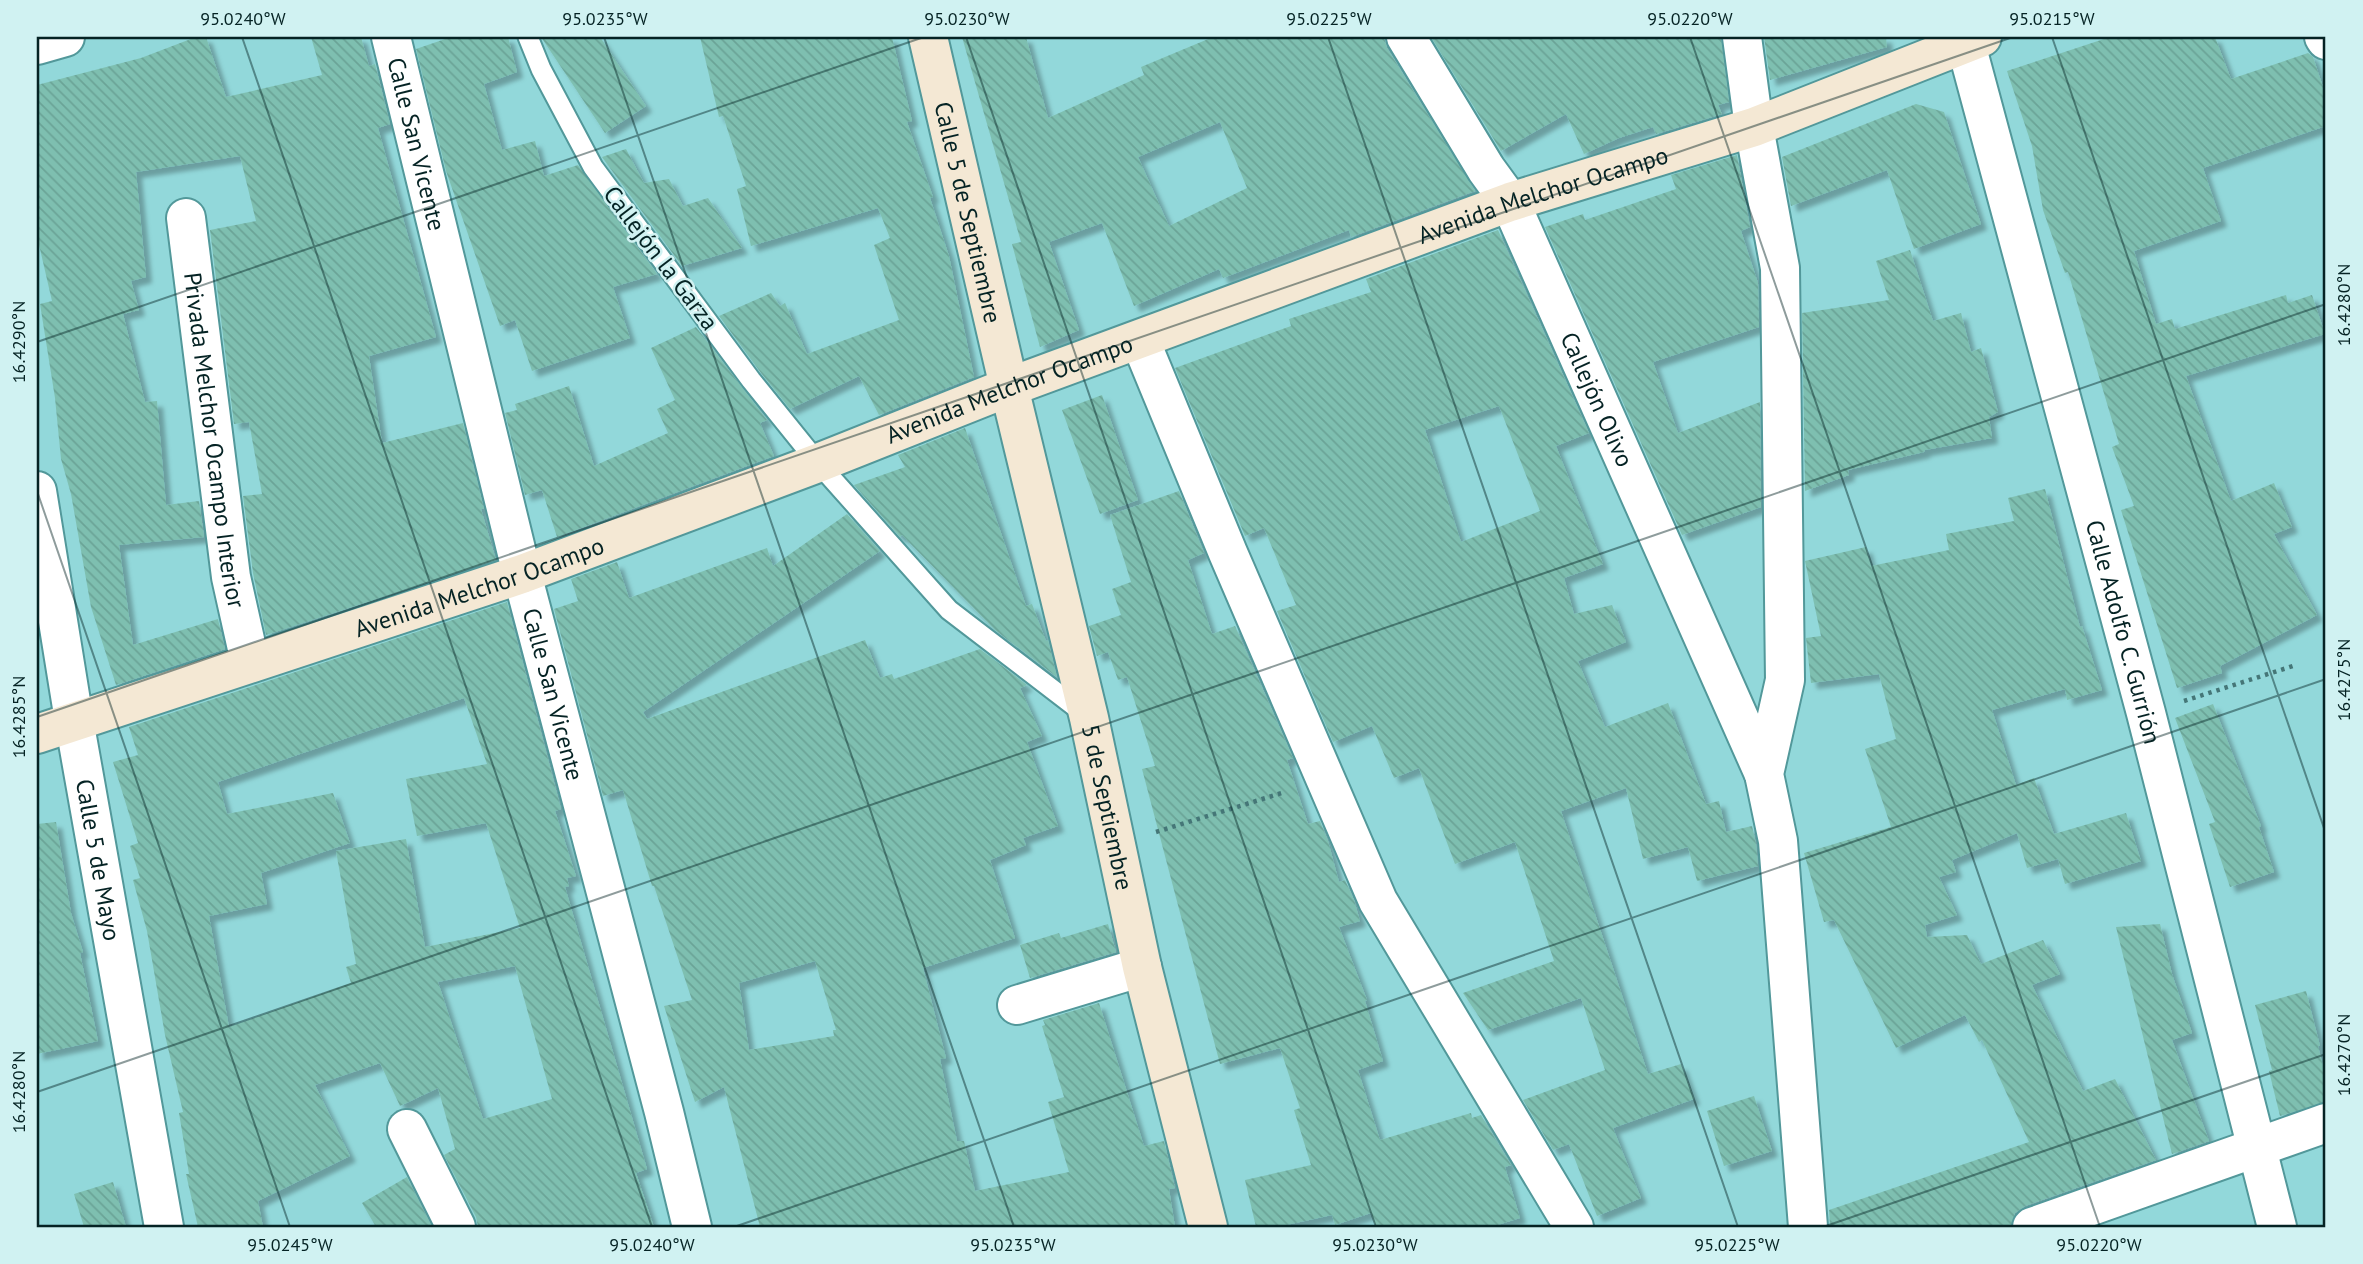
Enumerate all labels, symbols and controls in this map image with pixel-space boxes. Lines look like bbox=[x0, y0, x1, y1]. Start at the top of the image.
text: 95.0240°W bbox=[200, 7, 286, 30]
text: 95.0235°W bbox=[562, 7, 648, 30]
text: 95.0230°W bbox=[924, 7, 1010, 30]
text: 95.0225°W bbox=[1286, 7, 1372, 30]
text: 95.0220°W bbox=[1647, 7, 1733, 30]
text: 95.0215°W bbox=[2009, 7, 2095, 30]
street label: Calle San Vicente bbox=[381, 54, 453, 234]
street label: Calle 5 de Septiembre bbox=[928, 99, 1009, 326]
street label: Avenida Melchor Ocampo bbox=[1413, 139, 1672, 250]
street label: Callejón la Garza bbox=[597, 180, 725, 336]
text: 16.4280°N bbox=[2332, 264, 2355, 346]
street label: Privada Melchor Ocampo Interior bbox=[177, 270, 253, 611]
text: 16.4290°N bbox=[7, 301, 30, 383]
street label: Avenida Melchor Ocampo bbox=[881, 327, 1137, 450]
street label: Callejón Olivo bbox=[1554, 327, 1641, 472]
street label: Calle Adolfo C. Gurrión bbox=[2079, 517, 2169, 747]
street label: Avenida Melchor Ocampo bbox=[350, 529, 608, 644]
street label: Calle San Vicente bbox=[516, 605, 591, 784]
text: 16.4275°N bbox=[2332, 639, 2355, 721]
text: 16.4285°N bbox=[7, 676, 30, 758]
street label: 5 de Septiembre bbox=[1075, 722, 1141, 893]
street label: Calle 5 de Mayo bbox=[69, 777, 128, 943]
text: 16.4270°N bbox=[2332, 1014, 2355, 1096]
text: 16.4280°N bbox=[7, 1051, 30, 1133]
text: 95.0245°W bbox=[247, 1233, 333, 1256]
text: 95.0240°W bbox=[609, 1233, 695, 1256]
text: 95.0235°W bbox=[970, 1233, 1056, 1256]
text: 95.0230°W bbox=[1332, 1233, 1418, 1256]
text: 95.0225°W bbox=[1694, 1233, 1780, 1256]
text: 95.0220°W bbox=[2056, 1233, 2142, 1256]

